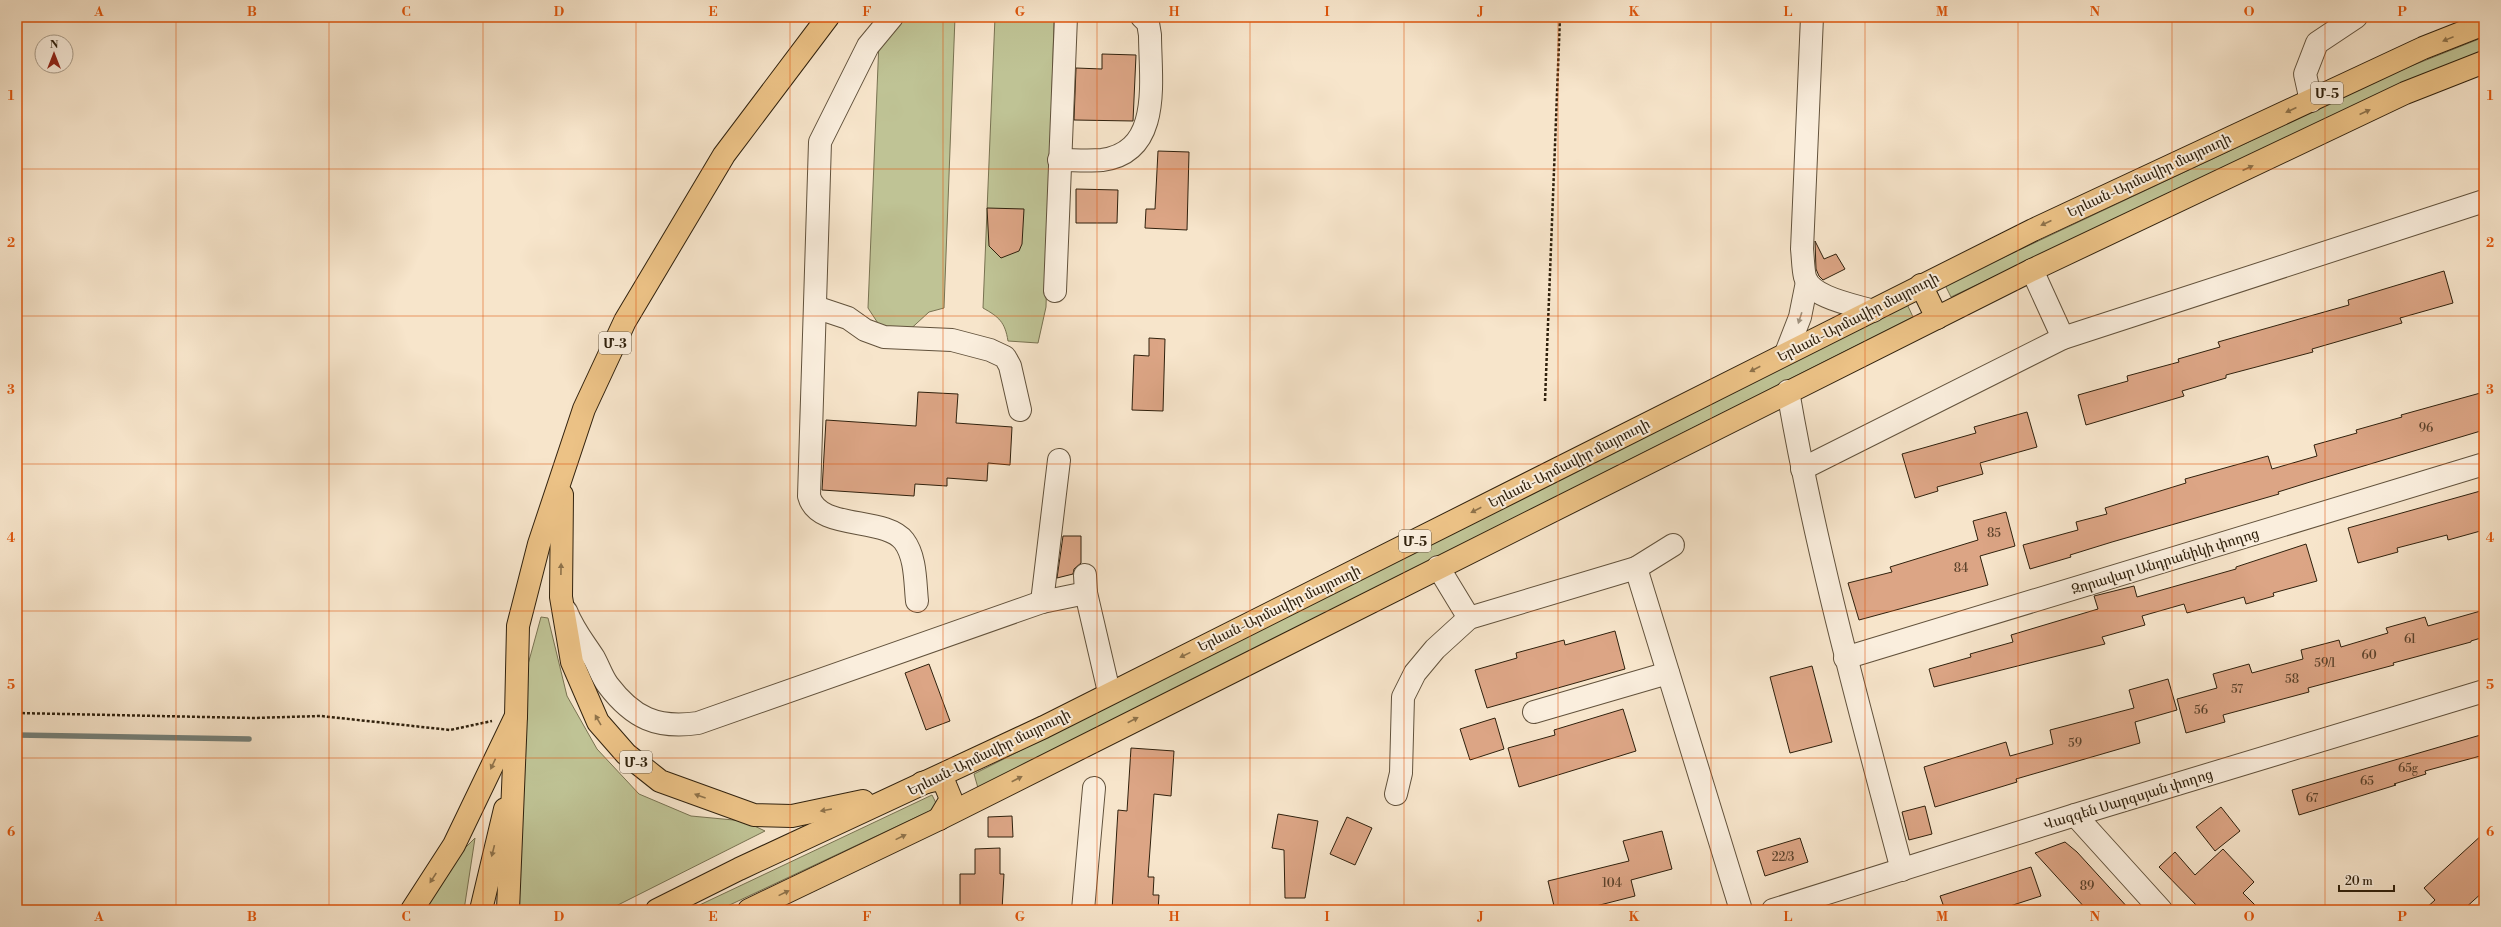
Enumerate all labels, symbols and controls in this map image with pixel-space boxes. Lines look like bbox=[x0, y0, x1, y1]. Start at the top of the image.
text: A bbox=[93, 4, 104, 20]
text: B bbox=[247, 4, 257, 20]
text: C bbox=[401, 4, 411, 20]
text: D bbox=[554, 4, 564, 20]
text: E bbox=[708, 4, 718, 20]
text: F bbox=[862, 4, 872, 20]
text: G bbox=[1015, 4, 1026, 20]
text: H bbox=[1169, 4, 1180, 20]
text: I bbox=[1324, 4, 1330, 20]
text: J bbox=[1476, 4, 1484, 20]
text: K bbox=[1629, 4, 1640, 20]
text: L bbox=[1784, 4, 1793, 20]
text: M bbox=[1936, 4, 1948, 20]
text: N bbox=[2090, 4, 2101, 20]
text: O bbox=[2244, 4, 2255, 20]
text: P bbox=[2397, 4, 2407, 20]
north arrow bbox=[34, 34, 74, 74]
one-way arrow bbox=[2441, 36, 2453, 42]
text: N bbox=[50, 38, 59, 52]
road number: Մ-5 bbox=[2311, 82, 2343, 104]
text: 1 bbox=[8, 88, 15, 104]
text: 1 bbox=[2487, 88, 2494, 104]
one-way arrow bbox=[2286, 107, 2297, 113]
one-way arrow bbox=[2359, 109, 2371, 115]
street label: Երևան-Արմավիր մայրուղի bbox=[2064, 130, 2234, 222]
one-way arrow bbox=[2242, 165, 2253, 171]
one-way arrow bbox=[2041, 220, 2052, 226]
text: 2 bbox=[7, 235, 15, 251]
text: 2 bbox=[2486, 235, 2494, 251]
street label: Երևան-Արմավիր մայրուղի bbox=[1775, 269, 1942, 367]
one-way arrow bbox=[1797, 313, 1803, 325]
road number: Մ-3 bbox=[599, 332, 631, 354]
one-way arrow bbox=[1749, 366, 1760, 372]
text: 3 bbox=[7, 382, 15, 398]
text: 3 bbox=[2486, 382, 2494, 398]
street label: Երևան-Արմավիր մայրուղի bbox=[1486, 415, 1653, 513]
house number: 96 bbox=[2419, 421, 2433, 436]
one-way arrow bbox=[1471, 507, 1482, 513]
street label: Զորավար Անդրանիկի փողոց bbox=[2069, 525, 2261, 599]
house number: 85 bbox=[1987, 526, 2001, 541]
text: 4 bbox=[7, 530, 16, 546]
road number: Մ-5 bbox=[1399, 530, 1431, 552]
text: 4 bbox=[2486, 530, 2495, 546]
house number: 84 bbox=[1954, 561, 1968, 576]
one-way arrow bbox=[558, 562, 564, 575]
street label: Երևան-Արմավիր մայրուղի bbox=[1195, 562, 1364, 656]
house number: 61 bbox=[2404, 632, 2417, 647]
house number: 60 bbox=[2361, 648, 2377, 663]
one-way arrow bbox=[1179, 652, 1190, 658]
house number: 59/1 bbox=[2314, 656, 2336, 671]
house number: 58 bbox=[2285, 672, 2299, 687]
text: 5 bbox=[7, 677, 15, 693]
text: 5 bbox=[2486, 677, 2494, 693]
house number: 57 bbox=[2231, 682, 2243, 697]
house number: 56 bbox=[2194, 703, 2208, 718]
street label: Երևան-Արմավիր մայրուղի bbox=[905, 706, 1074, 800]
one-way arrow bbox=[595, 714, 602, 726]
one-way arrow bbox=[1127, 717, 1139, 723]
house number: 59 bbox=[2068, 736, 2082, 751]
road number: Մ-3 bbox=[620, 751, 652, 773]
one-way arrow bbox=[490, 758, 496, 769]
house number: 65g bbox=[2398, 761, 2419, 776]
street label: Վազգեն Սարգսյան փողոց bbox=[2041, 766, 2215, 834]
house number: 65 bbox=[2360, 774, 2374, 789]
one-way arrow bbox=[1011, 775, 1023, 782]
house number: 67 bbox=[2306, 791, 2318, 806]
one-way arrow bbox=[694, 792, 706, 798]
one-way arrow bbox=[820, 807, 832, 813]
text: 6 bbox=[7, 824, 15, 840]
text: 6 bbox=[2486, 824, 2494, 840]
one-way arrow bbox=[895, 834, 907, 840]
one-way arrow bbox=[490, 845, 496, 857]
house number: 22/3 bbox=[1772, 850, 1795, 865]
scale bar bbox=[2339, 867, 2394, 893]
one-way arrow bbox=[429, 872, 436, 884]
text: 20 m bbox=[2345, 874, 2373, 889]
house number: 104 bbox=[1602, 876, 1622, 891]
house number: 89 bbox=[2080, 879, 2094, 894]
one-way arrow bbox=[778, 890, 789, 896]
text: A bbox=[93, 909, 104, 925]
text: B bbox=[247, 909, 257, 925]
text: C bbox=[401, 909, 411, 925]
text: D bbox=[554, 909, 564, 925]
text: E bbox=[708, 909, 718, 925]
text: F bbox=[862, 909, 872, 925]
text: G bbox=[1015, 909, 1026, 925]
text: H bbox=[1169, 909, 1180, 925]
text: I bbox=[1324, 909, 1330, 925]
text: J bbox=[1476, 909, 1484, 925]
text: K bbox=[1629, 909, 1640, 925]
text: L bbox=[1784, 909, 1793, 925]
text: M bbox=[1936, 909, 1948, 925]
text: N bbox=[2090, 909, 2101, 925]
text: O bbox=[2244, 909, 2255, 925]
text: P bbox=[2397, 909, 2407, 925]

